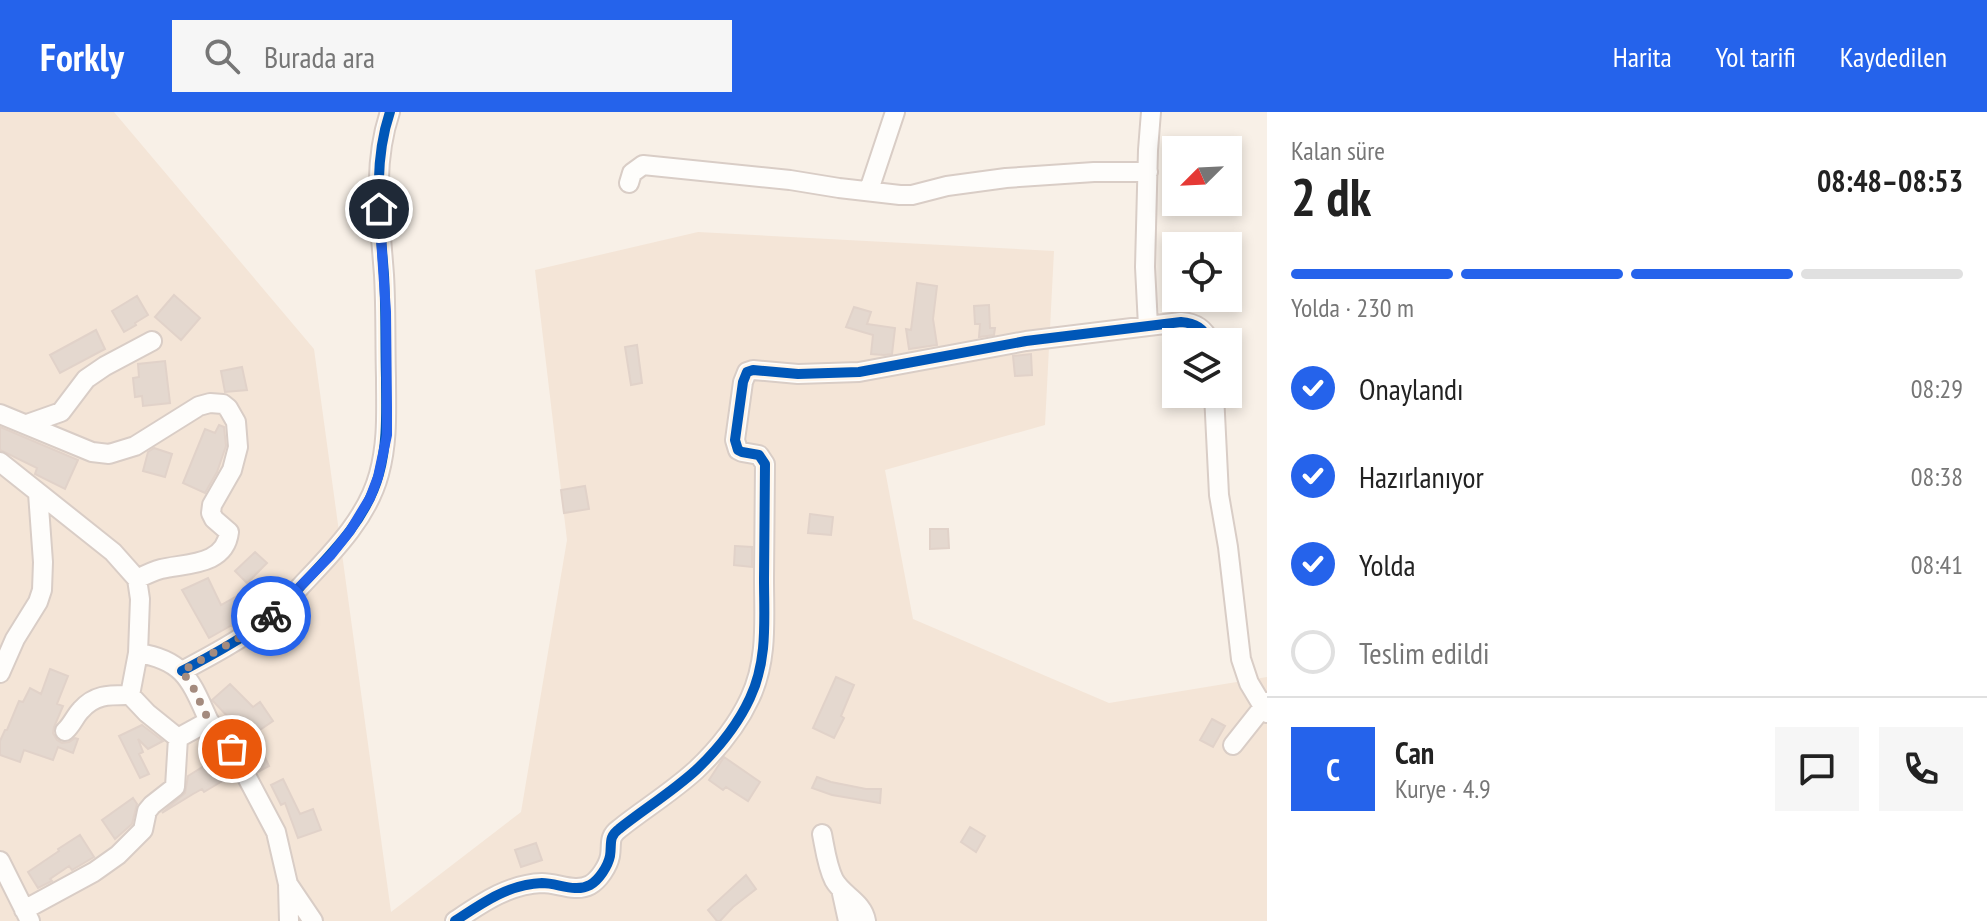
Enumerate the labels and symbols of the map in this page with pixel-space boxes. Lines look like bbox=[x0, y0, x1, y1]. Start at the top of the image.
north arrow bbox=[1162, 136, 1242, 216]
pin bbox=[345, 175, 413, 243]
courier bbox=[231, 576, 311, 656]
pin bbox=[198, 715, 266, 783]

